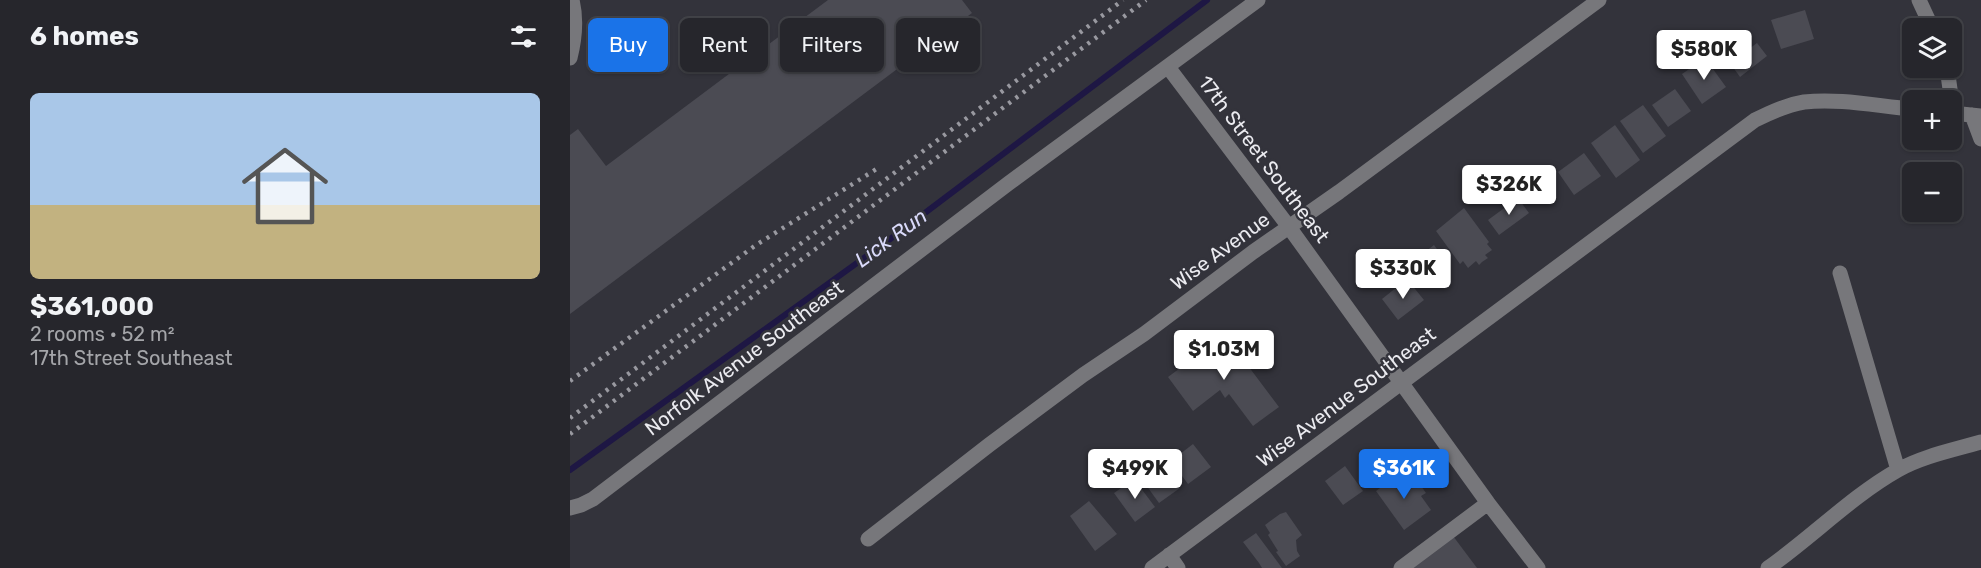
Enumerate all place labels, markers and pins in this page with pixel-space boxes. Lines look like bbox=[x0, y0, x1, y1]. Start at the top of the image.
pin: $580K bbox=[1662, 30, 1746, 81]
pin: $326K bbox=[1467, 165, 1551, 216]
pin: $330K bbox=[1361, 249, 1445, 300]
pin: $1.03M bbox=[1175, 330, 1273, 381]
pin: $499K bbox=[1093, 449, 1177, 500]
pin: $361K bbox=[1362, 449, 1446, 500]

